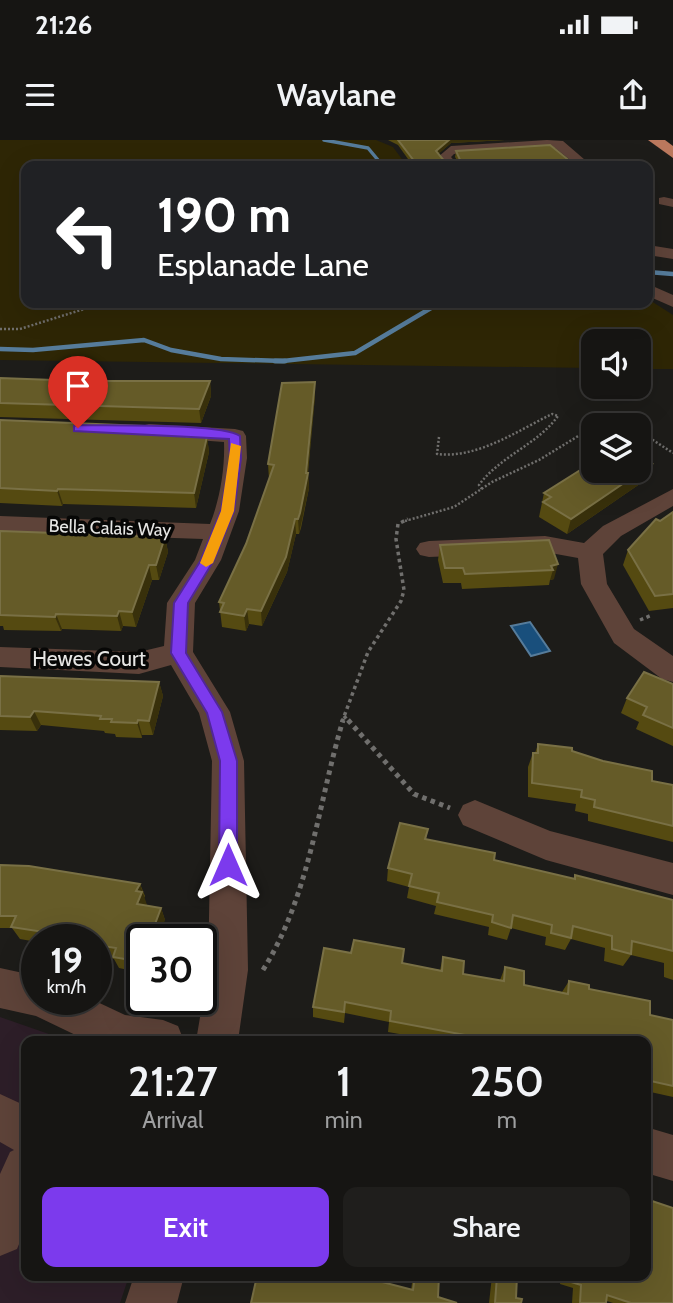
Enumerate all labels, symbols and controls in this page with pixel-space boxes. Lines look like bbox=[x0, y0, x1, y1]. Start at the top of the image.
text: 21:26 bbox=[35, 9, 93, 41]
text: Waylane bbox=[277, 75, 396, 114]
icon: menu bbox=[21, 76, 59, 114]
icon: share bbox=[614, 76, 652, 114]
text: 190 m bbox=[157, 185, 291, 244]
icon: left bbox=[42, 189, 133, 280]
text: Esplanade Lane bbox=[157, 245, 369, 284]
map controls bbox=[581, 329, 651, 483]
button: sound bbox=[581, 329, 651, 399]
pin bbox=[48, 356, 108, 428]
icon: arrive bbox=[59, 367, 97, 405]
button: layers bbox=[581, 413, 651, 483]
street label: Bella Calais Way bbox=[48, 515, 172, 541]
street label: Hewes Court bbox=[32, 646, 146, 671]
position arrow bbox=[191, 828, 265, 902]
speed limit sign: 30 bbox=[126, 924, 217, 1015]
text: 19 bbox=[50, 939, 83, 982]
text: km/h bbox=[47, 976, 86, 998]
text: 21:27 bbox=[128, 1055, 218, 1107]
text: 1 bbox=[336, 1055, 351, 1107]
text: 250 bbox=[470, 1055, 544, 1107]
text: Arrival bbox=[142, 1106, 203, 1134]
text: min bbox=[325, 1106, 363, 1134]
text: m bbox=[497, 1106, 517, 1134]
button: Exit bbox=[42, 1187, 329, 1267]
button: Share bbox=[343, 1187, 630, 1267]

